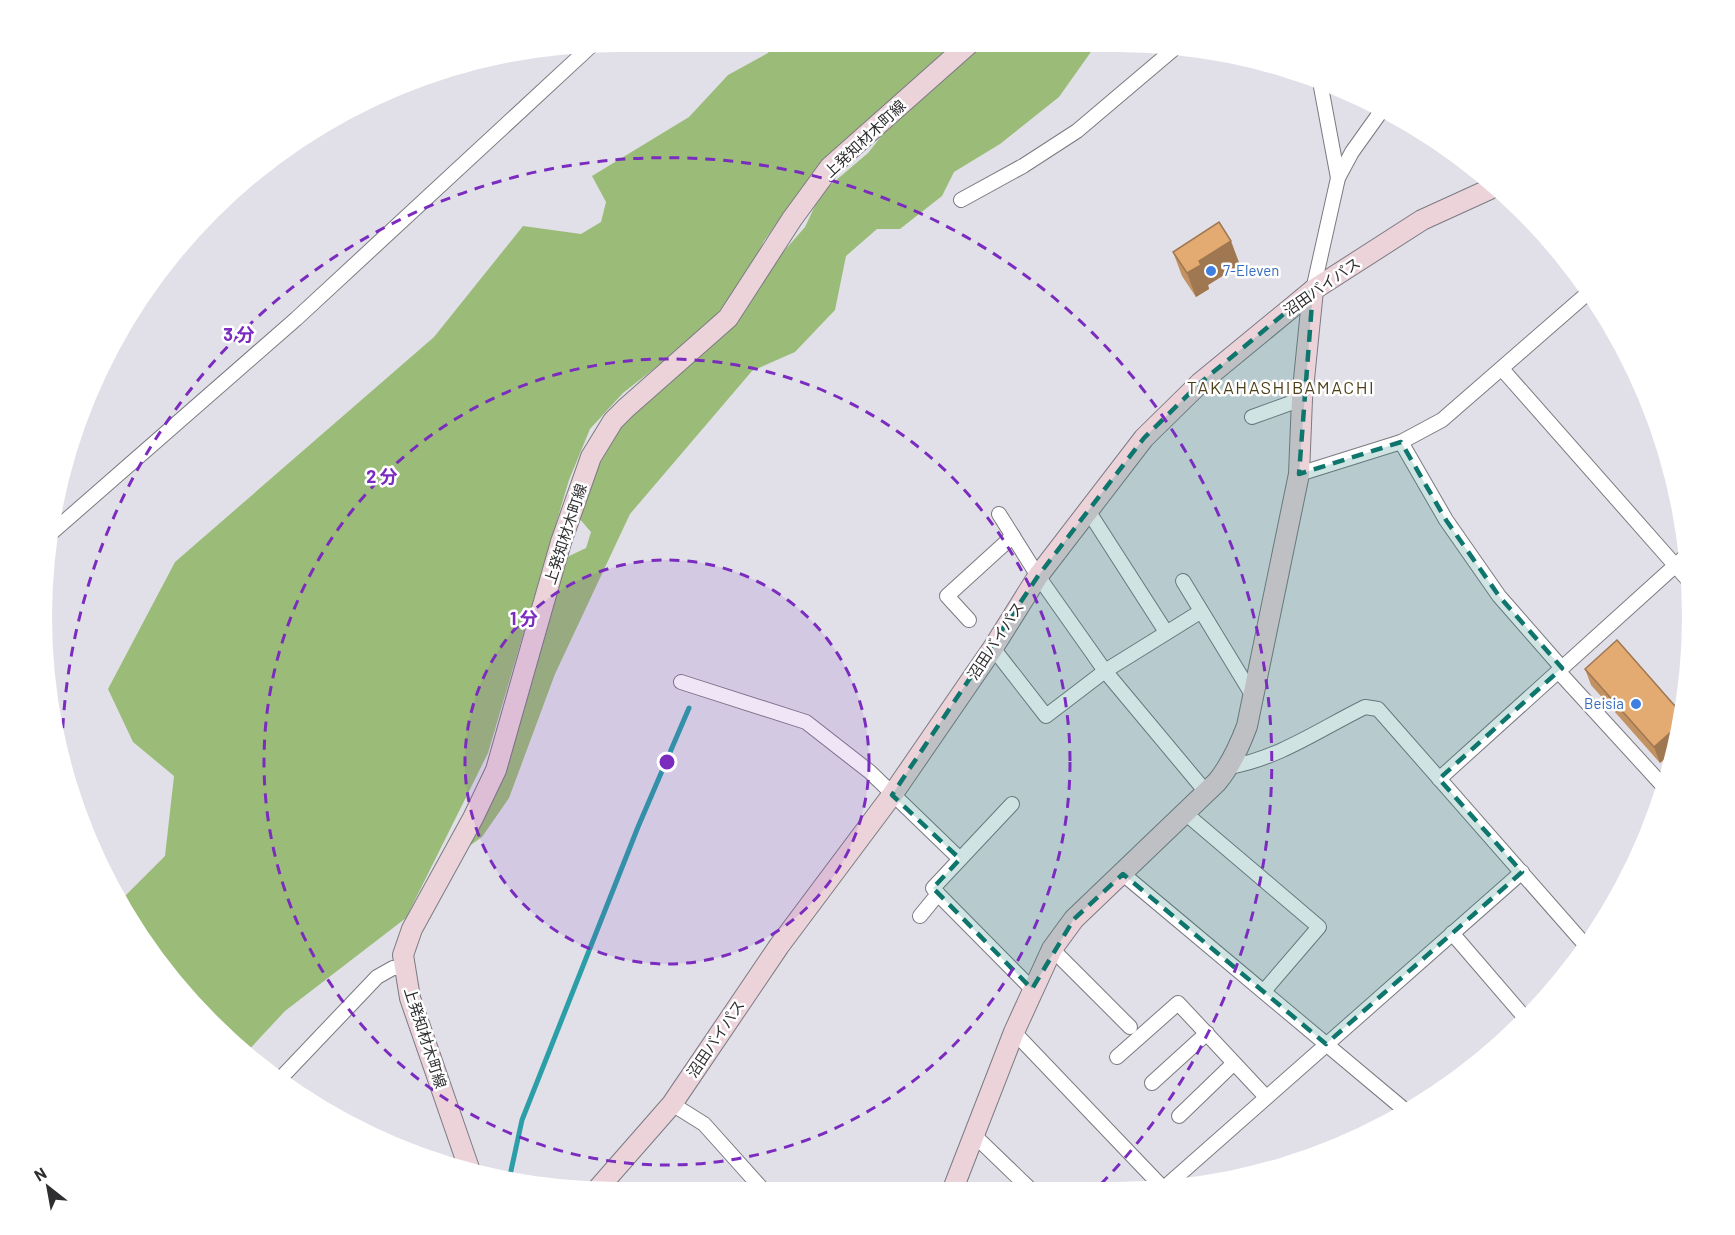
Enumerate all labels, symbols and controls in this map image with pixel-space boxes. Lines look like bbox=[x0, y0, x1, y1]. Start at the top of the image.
street label: 上発知材木町線 bbox=[820, 96, 909, 181]
street label: 沼田バイパス bbox=[1280, 253, 1363, 319]
place label: 7-Eleven bbox=[1223, 261, 1279, 279]
marker: 7-Eleven bbox=[1204, 264, 1218, 278]
text: 3 分 bbox=[223, 323, 255, 345]
district label: TAKAHASHIBAMACHI bbox=[1187, 376, 1375, 398]
text: 2 分 bbox=[366, 465, 398, 487]
street label: 上発知材木町線 bbox=[540, 481, 590, 586]
street label: 沼田バイパス bbox=[963, 598, 1027, 683]
text: 1 分 bbox=[510, 607, 538, 629]
place label: Beisia bbox=[1584, 694, 1624, 712]
marker: Beisia bbox=[1629, 697, 1643, 711]
centre of rings bbox=[657, 752, 677, 772]
street label: 上発知材木町線 bbox=[401, 985, 451, 1090]
street label: 沼田バイパス bbox=[683, 996, 748, 1081]
north arrow bbox=[18, 1157, 78, 1217]
text: N bbox=[31, 1163, 49, 1185]

